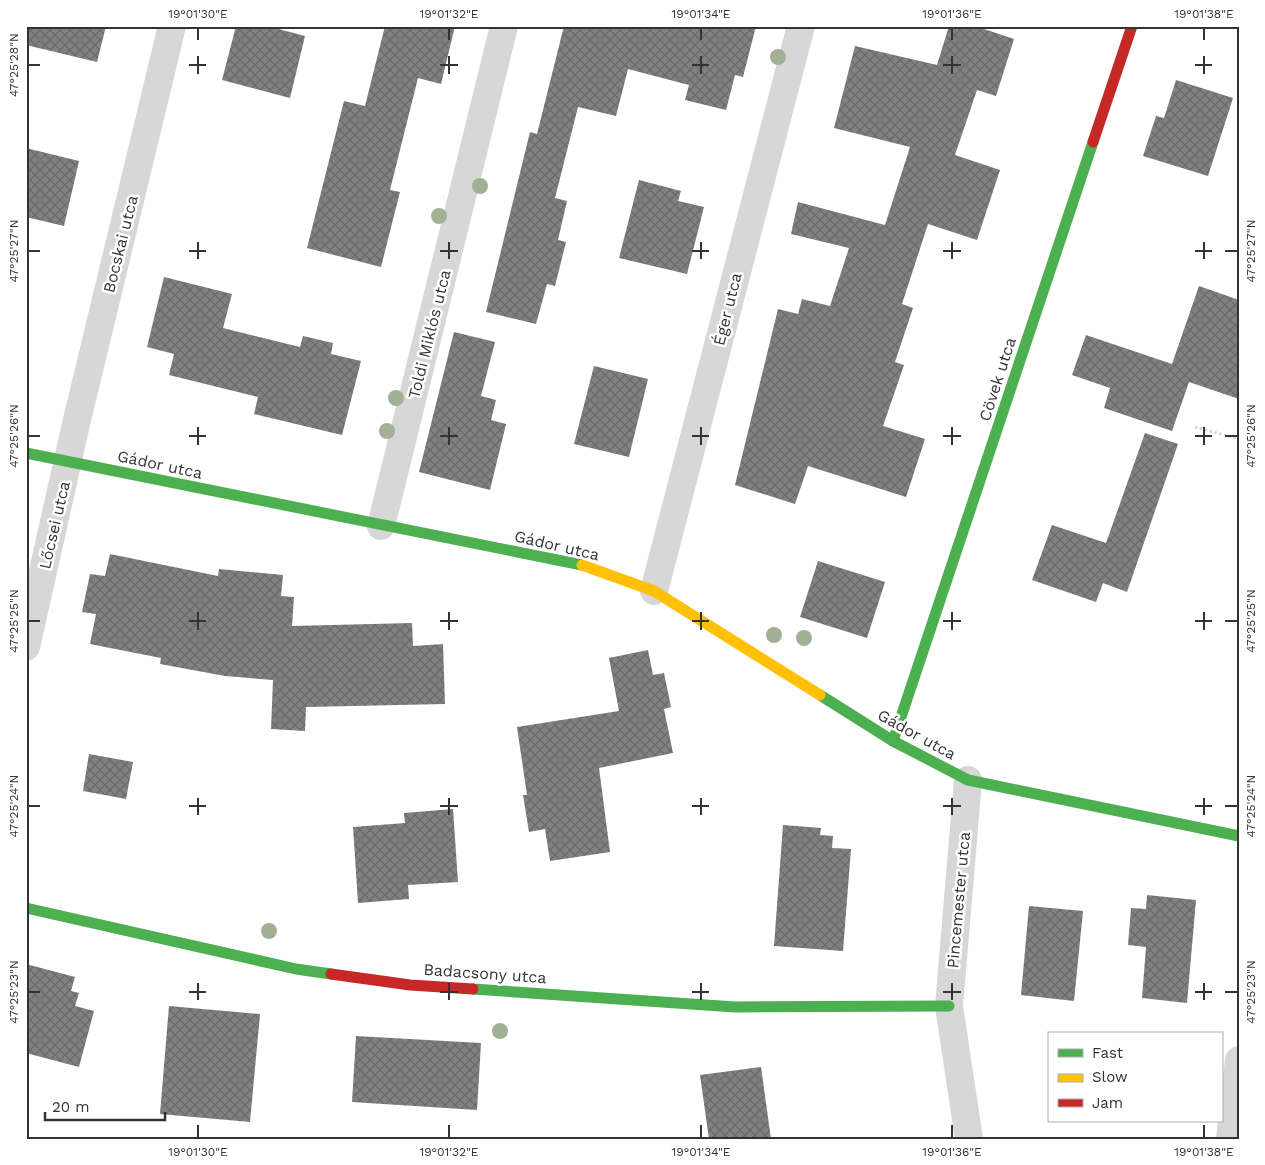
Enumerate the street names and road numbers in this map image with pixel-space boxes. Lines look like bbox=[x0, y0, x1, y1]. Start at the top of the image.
street label: Bocskai utca bbox=[99, 193, 142, 295]
street label: Toldi Miklós utca bbox=[404, 268, 455, 401]
street label: Éger utca bbox=[709, 271, 746, 347]
street label: Cövek utca bbox=[975, 335, 1020, 423]
street label: Gádor utca bbox=[116, 446, 204, 483]
street label: Lőcsei utca bbox=[35, 479, 74, 571]
street label: Gádor utca bbox=[513, 527, 601, 564]
street label: Gádor utca bbox=[874, 705, 959, 764]
street label: Pincemester utca bbox=[943, 831, 974, 969]
street label: Badacsony utca bbox=[423, 960, 547, 987]

